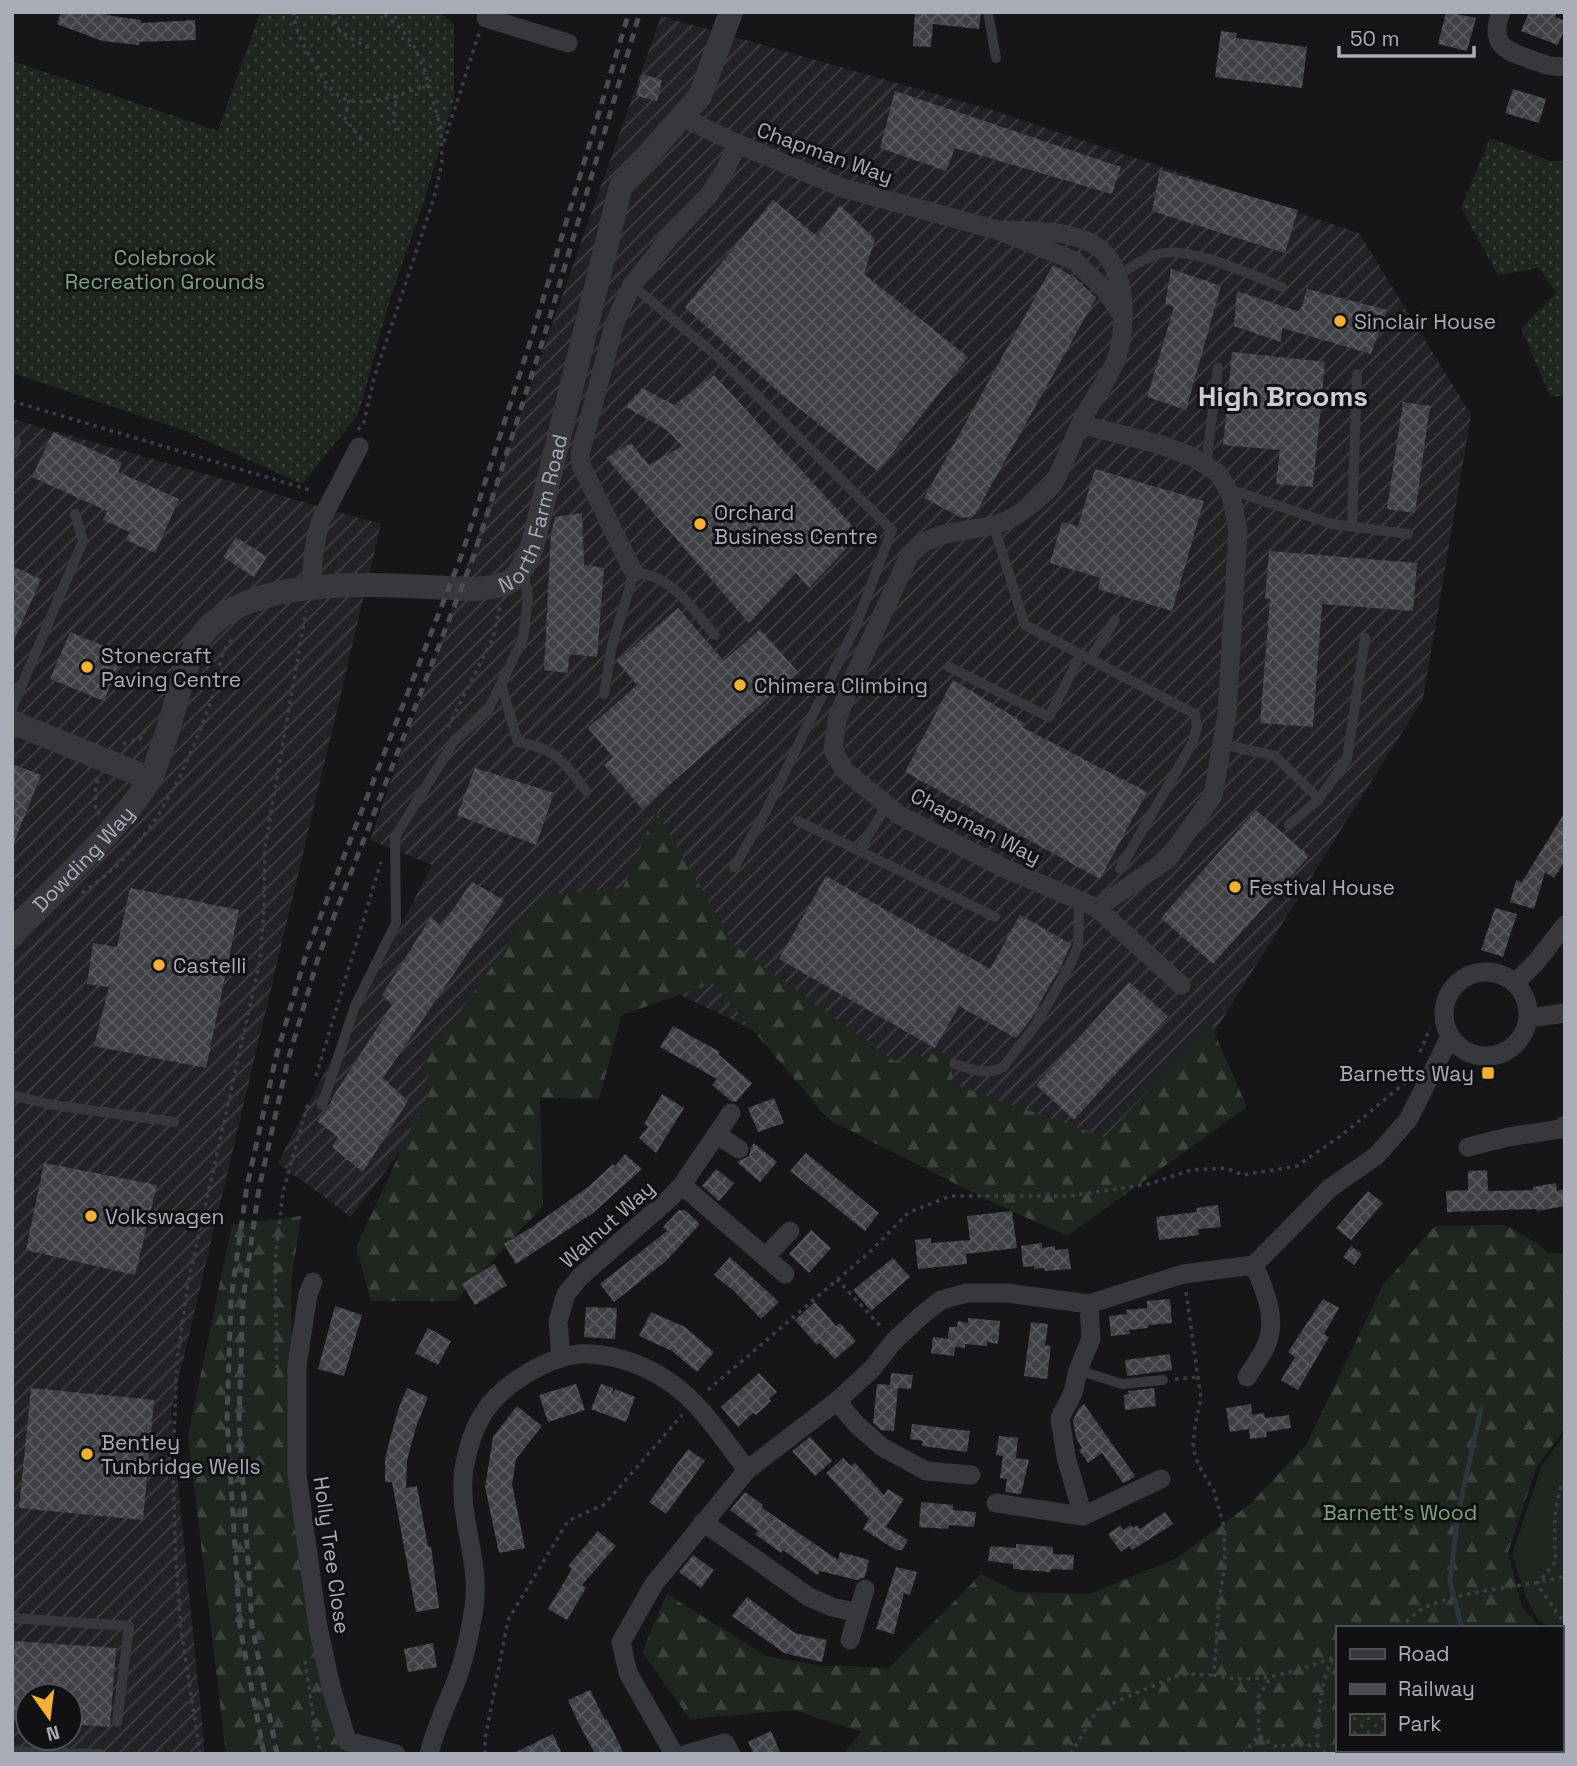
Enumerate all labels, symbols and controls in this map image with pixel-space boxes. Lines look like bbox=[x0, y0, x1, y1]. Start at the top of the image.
scale bar bbox=[1339, 14, 1474, 58]
text: 50 m bbox=[1350, 25, 1400, 52]
street label: Chapman Way bbox=[753, 116, 897, 190]
park label: Colebrook Recreation Grounds bbox=[65, 244, 265, 295]
place label: Sinclair House bbox=[1354, 308, 1496, 335]
marker: Sinclair House bbox=[1332, 313, 1348, 329]
district label: High Brooms bbox=[1198, 378, 1368, 414]
street label: North Farm Road bbox=[494, 431, 573, 599]
place label: Orchard Business Centre bbox=[714, 499, 878, 550]
marker: Orchard Business Centre bbox=[692, 516, 708, 532]
place label: Stonecraft Paving Centre bbox=[101, 642, 241, 693]
marker: Stonecraft Paving Centre bbox=[79, 659, 95, 675]
place label: Chimera Climbing bbox=[754, 672, 928, 699]
marker: Chimera Climbing bbox=[732, 677, 748, 693]
street label: Chapman Way bbox=[906, 782, 1046, 870]
street label: Dowding Way bbox=[26, 800, 140, 917]
place label: Festival House bbox=[1249, 874, 1395, 901]
marker: Festival House bbox=[1227, 879, 1243, 895]
place label: Castelli bbox=[173, 952, 246, 979]
marker: Castelli bbox=[151, 957, 167, 973]
place label: Barnetts Way bbox=[1339, 1060, 1474, 1087]
marker: Barnetts Way bbox=[1480, 1065, 1496, 1081]
street label: Walnut Way bbox=[554, 1174, 660, 1274]
place label: Volkswagen bbox=[105, 1203, 224, 1230]
marker: Volkswagen bbox=[83, 1208, 99, 1224]
place label: Bentley Tunbridge Wells bbox=[101, 1429, 261, 1480]
marker: Bentley Tunbridge Wells bbox=[79, 1446, 95, 1462]
street label: Holly Tree Close bbox=[308, 1475, 356, 1635]
park label: Barnett's Wood bbox=[1323, 1499, 1477, 1526]
legend bbox=[1336, 1626, 1563, 1752]
text: Road bbox=[1398, 1640, 1450, 1667]
text: Railway bbox=[1398, 1675, 1475, 1702]
north arrow bbox=[14, 1682, 84, 1752]
text: Park bbox=[1398, 1710, 1442, 1737]
text: N bbox=[44, 1719, 62, 1747]

